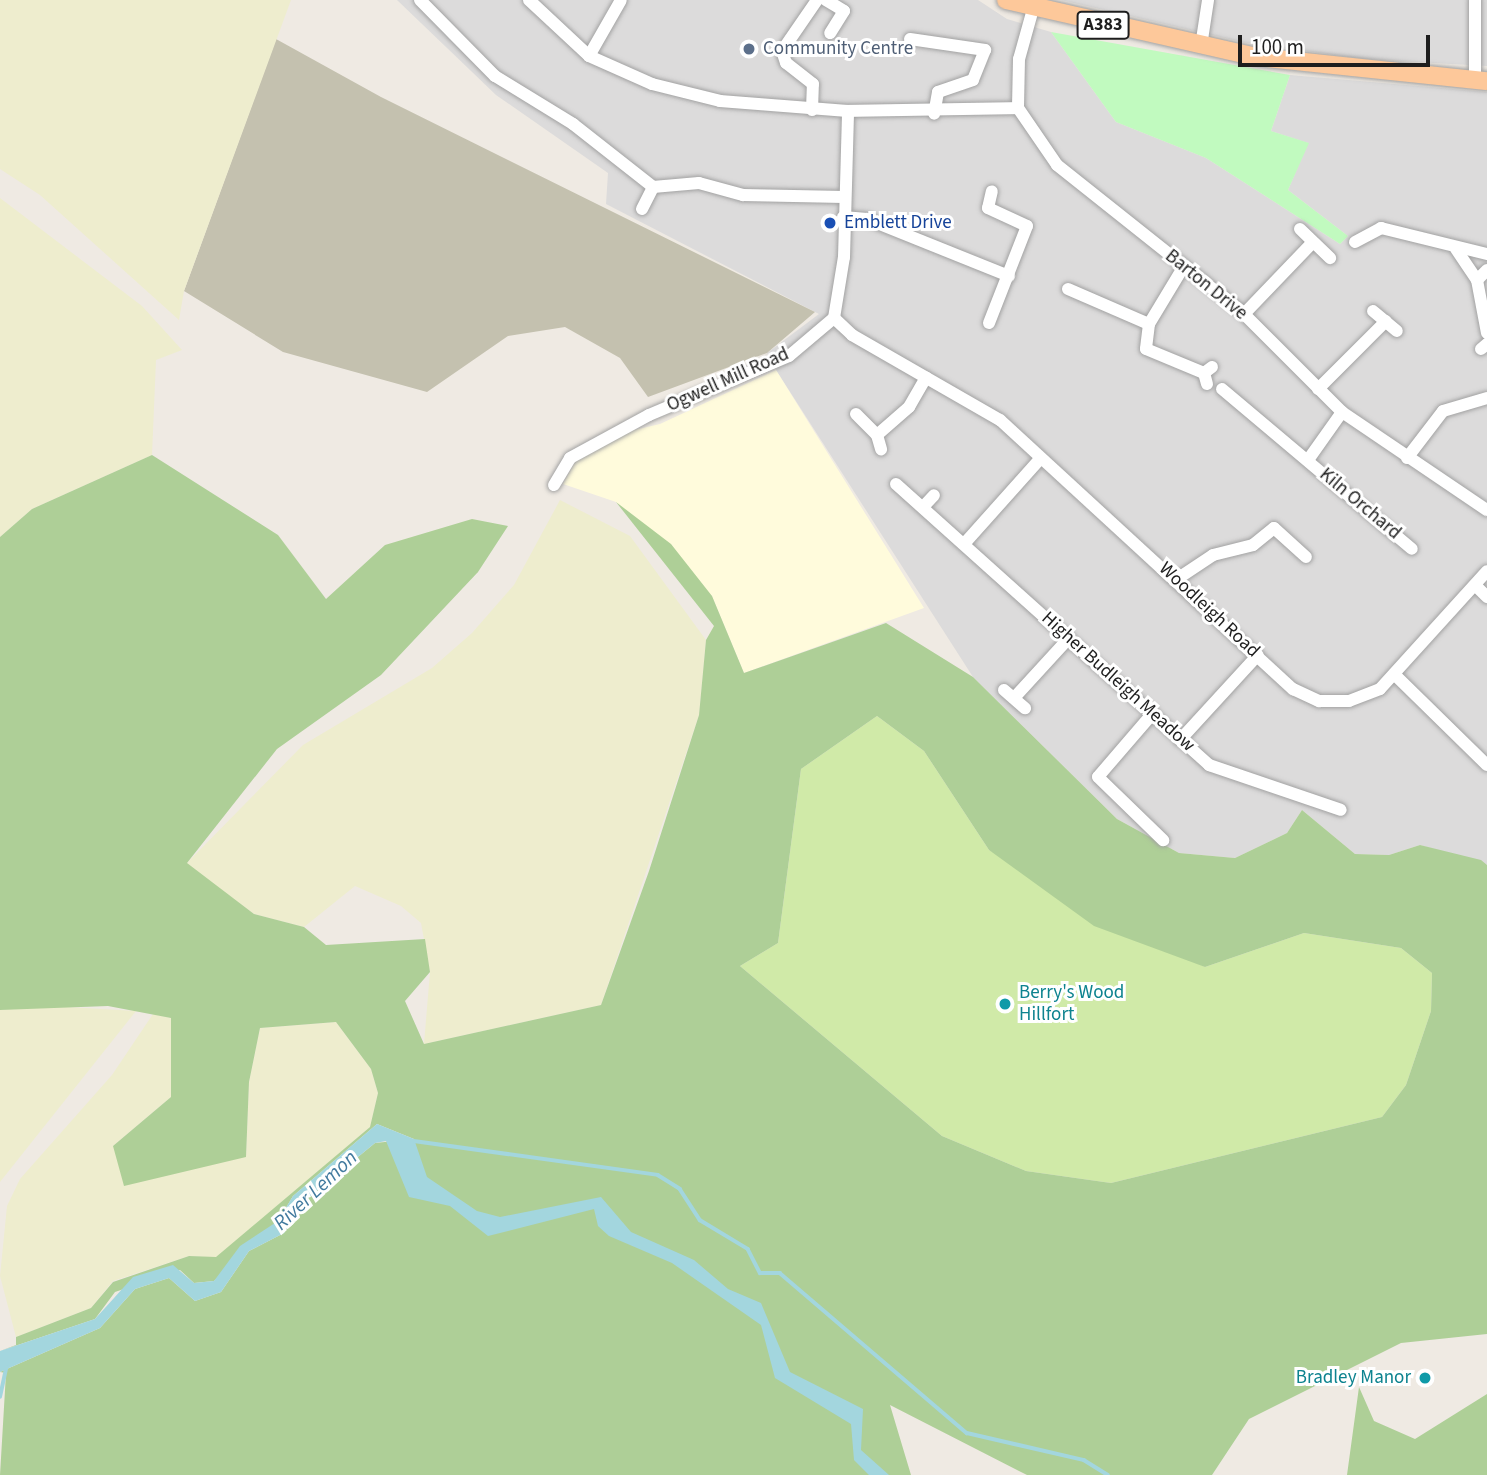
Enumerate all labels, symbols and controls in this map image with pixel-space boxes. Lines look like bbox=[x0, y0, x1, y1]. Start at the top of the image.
road number: A383 bbox=[1075, 10, 1131, 40]
scale bar bbox=[1242, 21, 1434, 65]
text: 100 m bbox=[1251, 32, 1304, 62]
place label: Community Centre bbox=[763, 38, 913, 60]
marker: Community Centre bbox=[741, 41, 757, 57]
place label: Emblett Drive bbox=[844, 212, 952, 234]
marker: Emblett Drive bbox=[822, 215, 838, 231]
street label: Barton Drive bbox=[1160, 245, 1252, 325]
street label: Ogwell Mill Road bbox=[663, 343, 793, 417]
street label: Kiln Orchard bbox=[1315, 463, 1405, 545]
street label: Woodleigh Road bbox=[1154, 558, 1264, 662]
street label: Higher Budleigh Meadow bbox=[1037, 607, 1199, 757]
place label: Berry's Wood Hillfort bbox=[1019, 982, 1124, 1026]
marker: Berry's Wood Hillfort bbox=[997, 996, 1013, 1012]
water label: River Lemon bbox=[268, 1145, 362, 1235]
place label: Bradley Manor bbox=[1296, 1367, 1411, 1389]
marker: Bradley Manor bbox=[1417, 1370, 1433, 1386]

